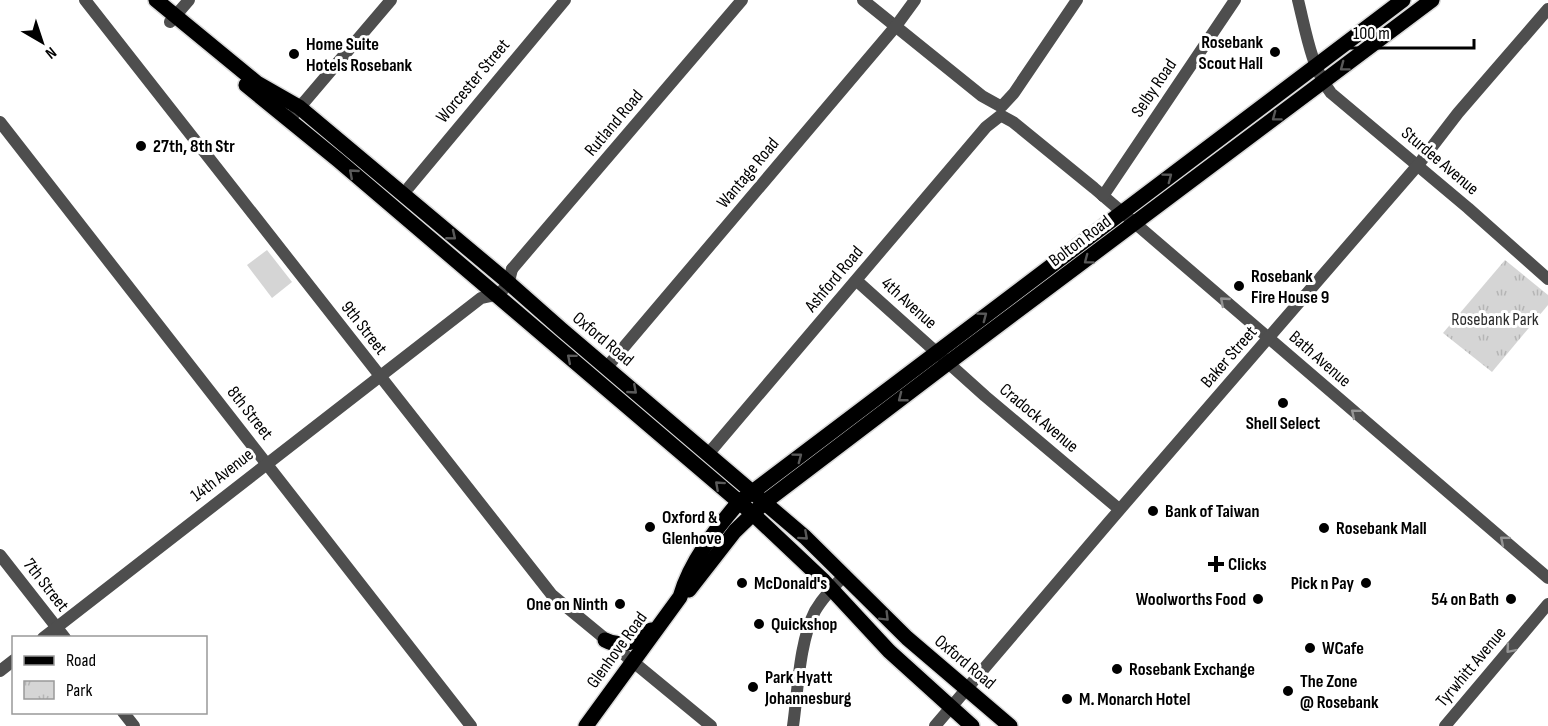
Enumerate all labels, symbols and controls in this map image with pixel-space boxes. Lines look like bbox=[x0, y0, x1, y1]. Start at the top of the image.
north arrow bbox=[12, 12, 72, 72]
scale bar bbox=[1344, 12, 1474, 50]
text: 100 m bbox=[1353, 23, 1390, 44]
place label: Rosebank Scout Hall bbox=[1199, 32, 1263, 74]
place label: Home Suite Hotels Rosebank bbox=[306, 34, 413, 76]
street label: Worcester Street bbox=[432, 34, 515, 127]
text: N bbox=[41, 42, 60, 63]
marker: Rosebank Scout Hall bbox=[1268, 45, 1282, 59]
marker: Home Suite Hotels Rosebank bbox=[287, 47, 301, 61]
street label: Selby Road bbox=[1127, 55, 1181, 121]
one-way arrow bbox=[1339, 59, 1350, 70]
street label: Rutland Road bbox=[580, 86, 648, 160]
one-way arrow bbox=[1272, 110, 1283, 121]
street label: Sturdee Avenue bbox=[1397, 123, 1483, 199]
street label: Wantage Road bbox=[712, 133, 784, 213]
place label: 27th, 8th Str bbox=[153, 136, 235, 157]
marker: 27th, 8th Str bbox=[134, 139, 148, 153]
one-way arrow bbox=[349, 169, 360, 180]
one-way arrow bbox=[1161, 174, 1172, 185]
street label: Bolton Road bbox=[1045, 211, 1115, 271]
one-way arrow bbox=[445, 229, 456, 240]
street label: Ashford Road bbox=[800, 242, 868, 317]
one-way arrow bbox=[1083, 252, 1094, 263]
place label: Rosebank Fire House 9 bbox=[1251, 266, 1329, 308]
street label: 4th Avenue bbox=[877, 273, 941, 333]
marker: Rosebank Fire House 9 bbox=[1232, 279, 1246, 293]
street label: 9th Street bbox=[337, 297, 392, 359]
one-way arrow bbox=[1220, 297, 1231, 308]
street label: Oxford Road bbox=[568, 307, 638, 371]
park label: Rosebank Park bbox=[1451, 309, 1539, 330]
one-way arrow bbox=[977, 313, 988, 324]
street label: Baker Street bbox=[1197, 321, 1262, 392]
street label: Bath Avenue bbox=[1285, 326, 1355, 392]
one-way arrow bbox=[567, 354, 578, 365]
street label: Cradock Avenue bbox=[995, 379, 1083, 457]
street label: 8th Street bbox=[223, 382, 278, 444]
one-way arrow bbox=[626, 382, 637, 393]
one-way arrow bbox=[897, 391, 908, 402]
marker: Shell Select bbox=[1276, 396, 1290, 410]
one-way arrow bbox=[1351, 410, 1362, 421]
place label: Shell Select bbox=[1246, 413, 1320, 434]
street label: 14th Avenue bbox=[186, 444, 258, 506]
one-way arrow bbox=[791, 453, 802, 464]
one-way arrow bbox=[715, 481, 726, 492]
place label: Bank of Taiwan bbox=[1165, 501, 1259, 522]
marker: Bank of Taiwan bbox=[1146, 504, 1160, 518]
place label: Oxford & Glenhove bbox=[662, 507, 722, 549]
place label: Rosebank Mall bbox=[1336, 518, 1427, 539]
marker: Oxford & Glenhove bbox=[643, 520, 657, 534]
marker: Rosebank Mall bbox=[1317, 521, 1331, 535]
one-way arrow bbox=[797, 529, 808, 540]
one-way arrow bbox=[1500, 536, 1511, 547]
street label: 7th Street bbox=[19, 554, 73, 616]
place label: Clicks bbox=[1228, 554, 1267, 575]
marker: Clicks bbox=[1209, 557, 1223, 571]
place label: McDonald's bbox=[754, 573, 827, 594]
place label: Pick n Pay bbox=[1291, 573, 1355, 594]
marker: McDonald's bbox=[735, 576, 749, 590]
marker: Pick n Pay bbox=[1359, 576, 1373, 590]
place label: Woolworths Food bbox=[1136, 589, 1246, 610]
place label: 54 on Bath bbox=[1431, 589, 1499, 610]
marker: Woolworths Food bbox=[1251, 592, 1265, 606]
marker: 54 on Bath bbox=[1504, 592, 1518, 606]
place label: One on Ninth bbox=[526, 594, 608, 615]
marker: One on Ninth bbox=[613, 597, 627, 611]
street label: Glenhove Road bbox=[582, 608, 652, 692]
one-way arrow bbox=[877, 610, 888, 621]
place label: Quickshop bbox=[771, 614, 838, 635]
marker: Quickshop bbox=[752, 617, 766, 631]
street label: Tyrwhitt Avenue bbox=[1431, 623, 1511, 711]
street label: Oxford Road bbox=[930, 630, 1000, 694]
legend bbox=[12, 636, 207, 714]
place label: WCafe bbox=[1322, 638, 1364, 659]
marker: WCafe bbox=[1303, 641, 1317, 655]
one-way arrow bbox=[1506, 642, 1517, 653]
text: Road bbox=[66, 650, 96, 671]
place label: Rosebank Exchange bbox=[1129, 659, 1255, 680]
marker: Rosebank Exchange bbox=[1110, 662, 1124, 676]
place label: Park Hyatt Johannesburg bbox=[764, 667, 852, 709]
place label: The Zone @ Rosebank bbox=[1300, 671, 1379, 713]
text: Park bbox=[66, 680, 92, 701]
marker: Park Hyatt Johannesburg bbox=[746, 680, 760, 694]
marker: The Zone @ Rosebank bbox=[1281, 684, 1295, 698]
place label: M. Monarch Hotel bbox=[1079, 689, 1190, 710]
marker: M. Monarch Hotel bbox=[1060, 692, 1074, 706]

